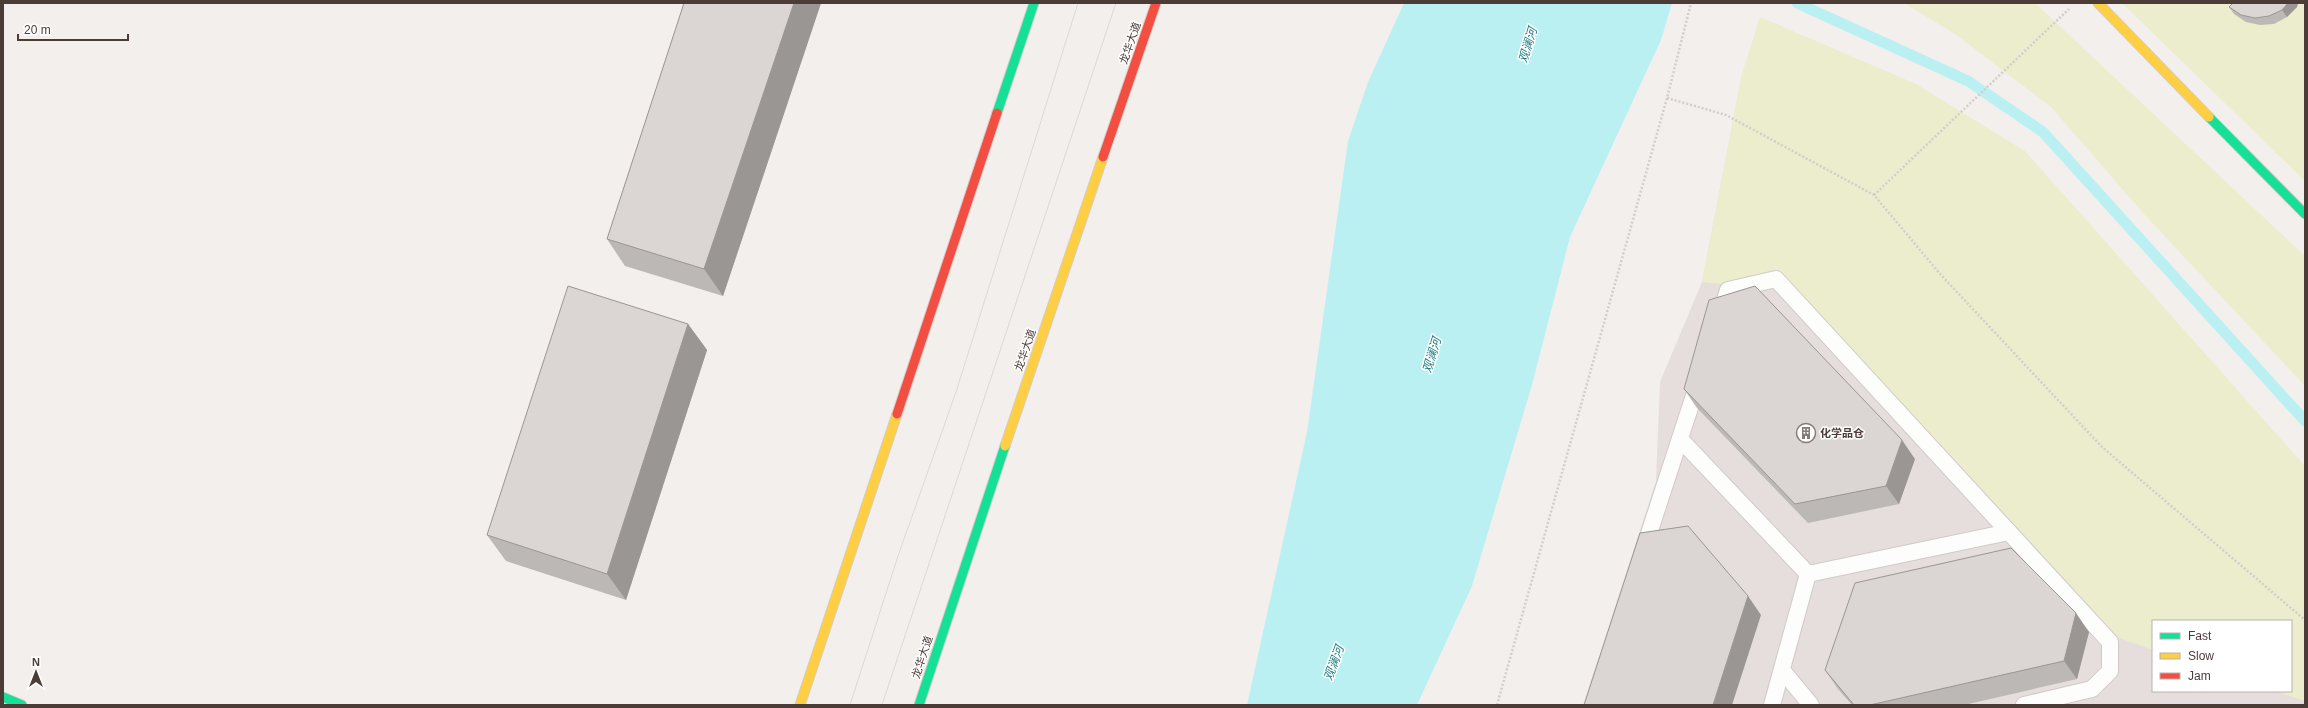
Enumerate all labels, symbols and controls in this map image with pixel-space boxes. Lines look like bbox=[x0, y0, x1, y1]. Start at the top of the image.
scale bar bbox=[18, 16, 128, 42]
street label: 龙华大道 bbox=[1117, 20, 1143, 66]
text: 20 m bbox=[24, 23, 51, 37]
water label: 观澜河 bbox=[1516, 24, 1541, 64]
street label: 龙华大道 bbox=[1012, 327, 1038, 373]
water label: 观澜河 bbox=[1420, 334, 1445, 374]
building icon: 化学品仓 bbox=[1795, 422, 1817, 444]
place label: 化学品仓 bbox=[1820, 427, 1864, 439]
legend bbox=[2152, 620, 2292, 692]
text: Fast bbox=[2188, 629, 2212, 643]
street label: 龙华大道 bbox=[909, 634, 935, 680]
water label: 观澜河 bbox=[1321, 642, 1347, 682]
text: Slow bbox=[2188, 649, 2214, 663]
north arrow bbox=[16, 652, 56, 692]
text: N bbox=[32, 656, 40, 668]
text: Jam bbox=[2188, 669, 2211, 683]

